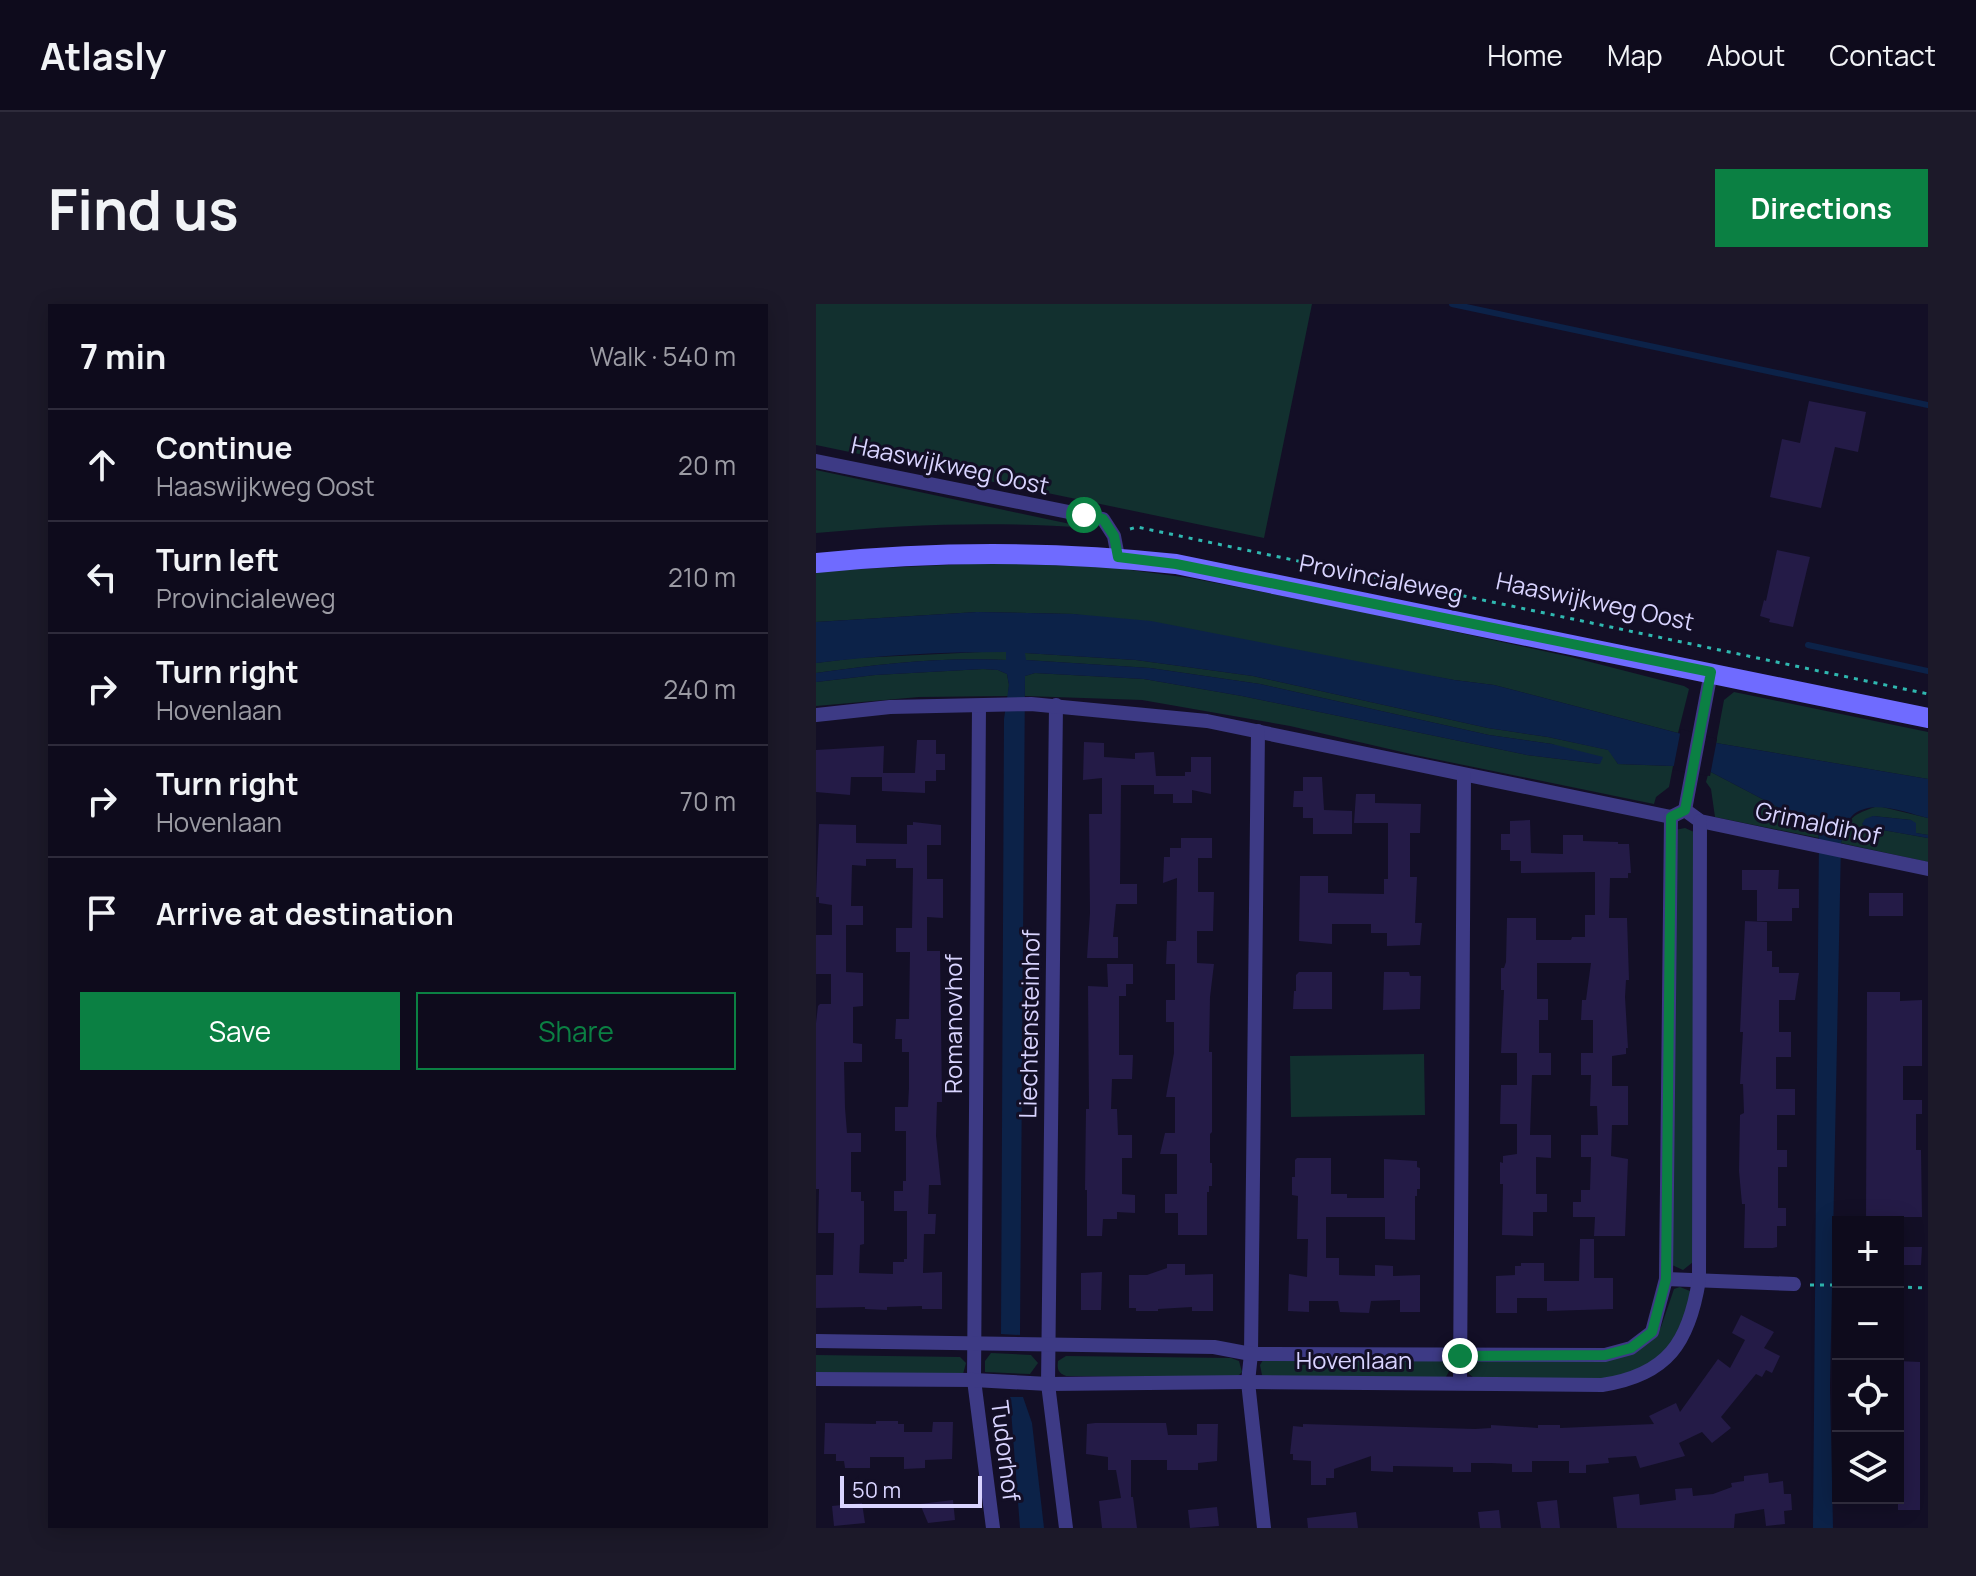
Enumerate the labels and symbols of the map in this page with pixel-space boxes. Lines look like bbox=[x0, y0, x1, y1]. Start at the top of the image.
street label: Haaswijkweg Oost bbox=[848, 427, 1052, 502]
route start bbox=[1066, 497, 1102, 533]
street label: Provincialeweg bbox=[1297, 546, 1466, 610]
street label: Haaswijkweg Oost bbox=[1493, 563, 1697, 638]
street label: Grimaldihof bbox=[1753, 793, 1884, 852]
street label: Liechtensteinhof bbox=[1010, 929, 1047, 1119]
street label: Romanovhof bbox=[936, 953, 969, 1094]
route end bbox=[1442, 1338, 1478, 1374]
street label: Hovenlaan bbox=[1296, 1343, 1412, 1376]
street label: Tudorhof bbox=[984, 1398, 1029, 1504]
scale bar bbox=[840, 1472, 982, 1508]

